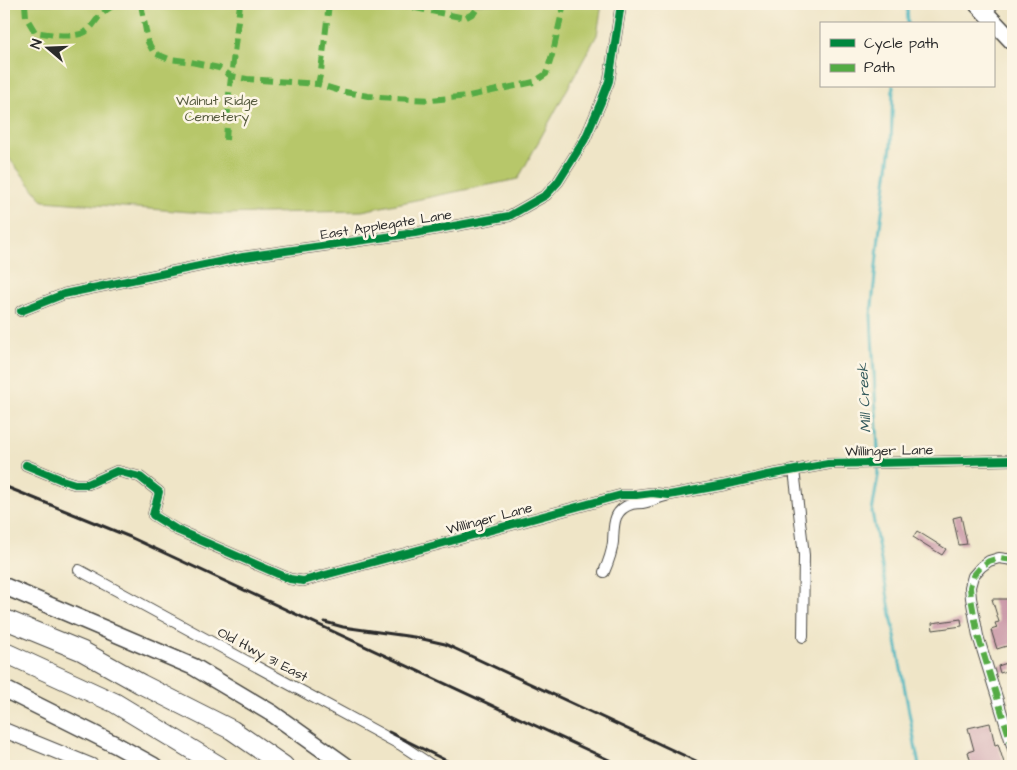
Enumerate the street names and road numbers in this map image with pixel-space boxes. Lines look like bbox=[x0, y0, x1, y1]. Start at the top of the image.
street label: East Applegate Lane bbox=[319, 205, 454, 245]
street label: Willinger Lane bbox=[845, 440, 934, 462]
street label: Willinger Lane bbox=[444, 498, 535, 540]
street label: Old Hwy 31 East bbox=[214, 623, 312, 687]

